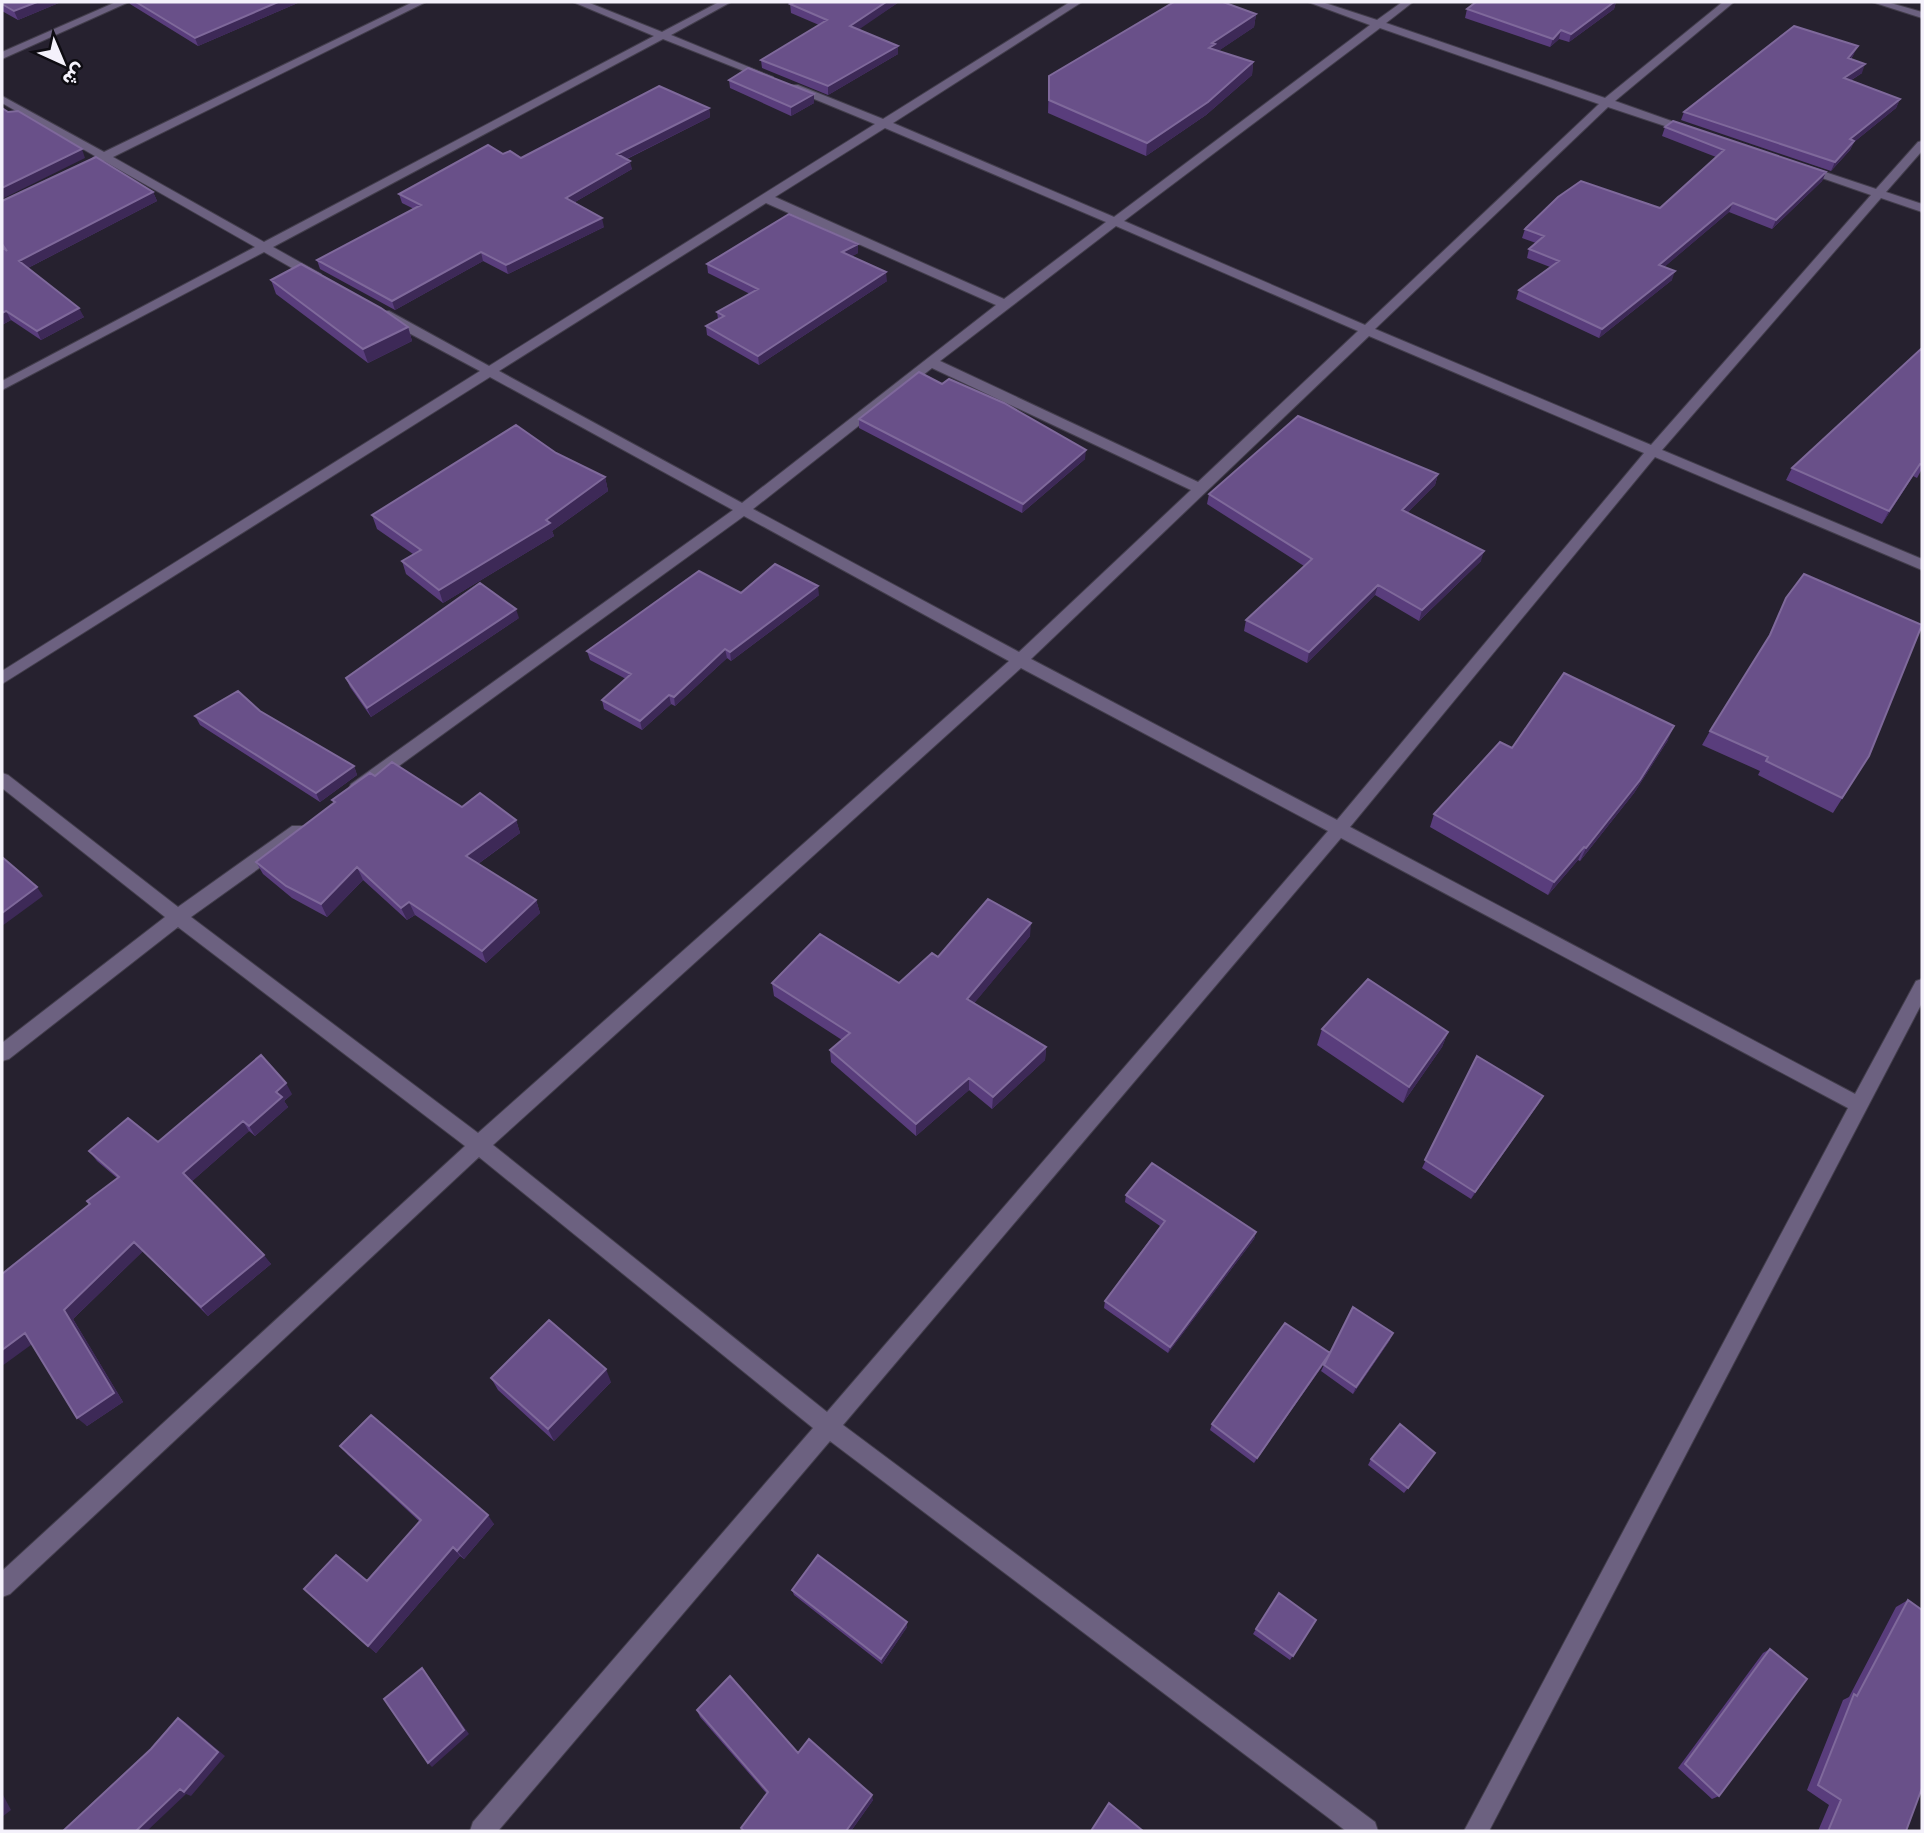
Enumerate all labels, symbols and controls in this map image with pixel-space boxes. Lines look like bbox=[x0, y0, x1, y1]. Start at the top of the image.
north arrow bbox=[28, 28, 98, 98]
text: ش bbox=[58, 58, 91, 92]

